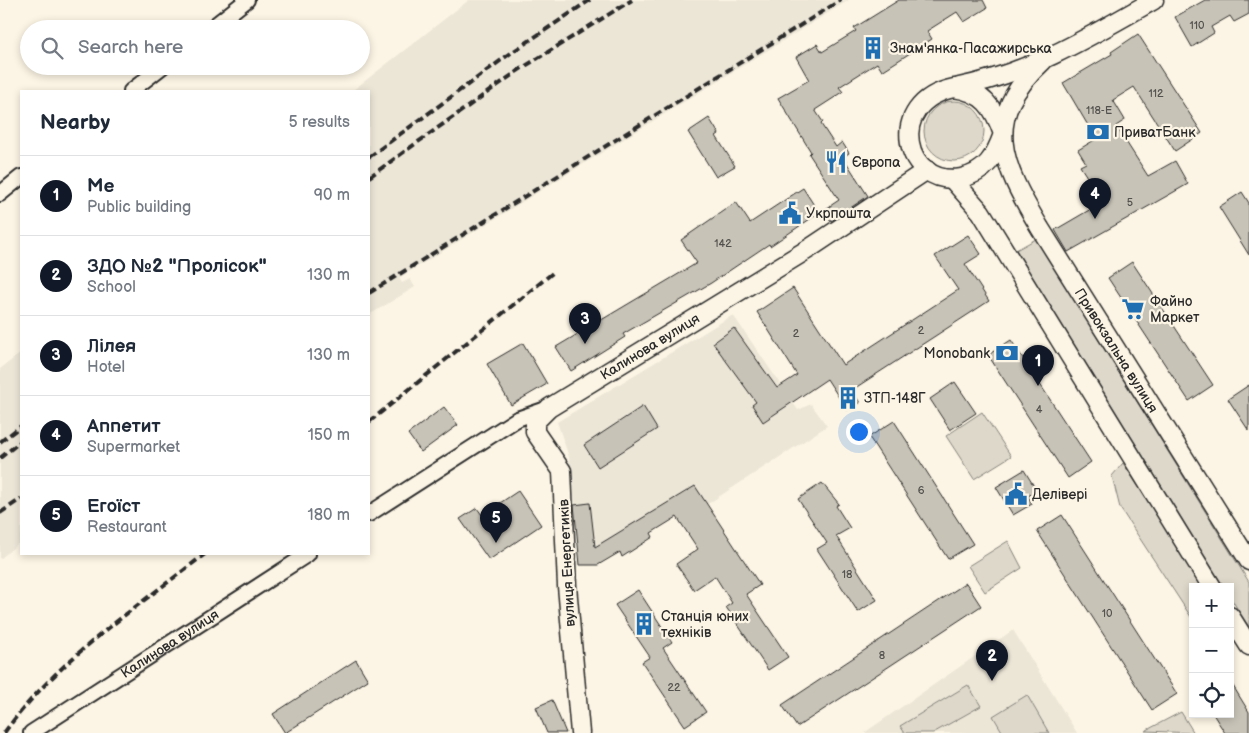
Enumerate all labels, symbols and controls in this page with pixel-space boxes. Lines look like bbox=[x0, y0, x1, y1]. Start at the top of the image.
house number: 110 bbox=[1190, 19, 1205, 32]
search box bbox=[20, 20, 370, 75]
icon: search bbox=[38, 34, 66, 62]
building icon: Знам'янка-Пасажирська bbox=[860, 35, 886, 61]
text: Search here bbox=[78, 36, 183, 59]
place label: Знам'янка-Пасажирська bbox=[890, 40, 1052, 57]
house number: 112 bbox=[1148, 87, 1164, 100]
house number: 118-Е bbox=[1086, 104, 1112, 117]
text: Nearby bbox=[40, 110, 110, 135]
text: 5 results bbox=[288, 113, 350, 132]
bank icon: ПриватБанк bbox=[1085, 119, 1111, 145]
place label: ПриватБанк bbox=[1114, 124, 1196, 141]
restaurant icon: Європа bbox=[823, 149, 849, 175]
place label: Європа bbox=[852, 154, 901, 171]
text: Me bbox=[87, 175, 114, 198]
pin: 4 bbox=[1079, 178, 1111, 219]
text: 1 bbox=[53, 186, 59, 205]
text: 90 m bbox=[314, 186, 350, 205]
house number: 5 bbox=[1127, 196, 1133, 209]
text: Public building bbox=[87, 198, 191, 217]
public building icon: Укрпошта bbox=[777, 200, 803, 226]
place label: Укрпошта bbox=[806, 205, 872, 222]
house number: 142 bbox=[714, 237, 732, 250]
text: ЗДО №2 "Пролісок" bbox=[87, 255, 267, 278]
text: 2 bbox=[51, 266, 61, 285]
text: 130 m bbox=[307, 266, 350, 285]
text: School bbox=[87, 278, 136, 297]
street label: Привокзальна вулиця bbox=[1071, 285, 1162, 416]
place label: Файно Маркет bbox=[1150, 293, 1200, 326]
supermarket icon: Файно Маркет bbox=[1120, 296, 1146, 322]
pin: 3 bbox=[569, 303, 601, 344]
street label: Калинова вулиця bbox=[597, 309, 703, 383]
house number: 2 bbox=[918, 324, 925, 337]
house number: 2 bbox=[793, 327, 800, 340]
text: Лілея bbox=[87, 335, 136, 358]
bank icon: Monobank bbox=[994, 340, 1020, 366]
place label: Monobank bbox=[924, 345, 990, 362]
pin: 1 bbox=[1022, 345, 1054, 386]
text: 3 bbox=[51, 346, 61, 365]
text: 130 m bbox=[307, 346, 350, 365]
text: Hotel bbox=[87, 358, 125, 377]
building icon: ЗТП-148Г bbox=[835, 385, 861, 411]
place label: ЗТП-148Г bbox=[864, 390, 926, 407]
house number: 4 bbox=[1036, 403, 1043, 416]
text: Аппетит bbox=[87, 415, 161, 438]
your location bbox=[846, 419, 872, 445]
text: 4 bbox=[51, 426, 61, 445]
text: 150 m bbox=[308, 426, 350, 445]
text: Supermarket bbox=[87, 438, 180, 457]
public building icon: Делівері bbox=[1003, 481, 1029, 507]
house number: 6 bbox=[918, 484, 925, 497]
place label: Делівері bbox=[1032, 486, 1088, 503]
text: Егоїст bbox=[87, 495, 140, 518]
street label: вулиця Енергетиків bbox=[555, 498, 579, 627]
pin: 5 bbox=[480, 502, 512, 543]
text: 5 bbox=[51, 506, 61, 525]
text: 180 m bbox=[308, 506, 350, 525]
text: Restaurant bbox=[87, 518, 167, 537]
house number: 18 bbox=[842, 568, 852, 581]
map controls bbox=[1189, 583, 1234, 718]
button: + bbox=[1189, 583, 1234, 628]
street label: Калинова вулиця bbox=[117, 605, 222, 681]
house number: 10 bbox=[1102, 607, 1113, 620]
place label: Станція юних техніків bbox=[661, 608, 749, 641]
building icon: Станція юних техніків bbox=[631, 611, 657, 637]
button: − bbox=[1189, 628, 1234, 673]
pin: 2 bbox=[976, 640, 1008, 681]
house number: 8 bbox=[879, 649, 885, 662]
button: locate bbox=[1189, 673, 1234, 718]
house number: 22 bbox=[668, 681, 681, 694]

